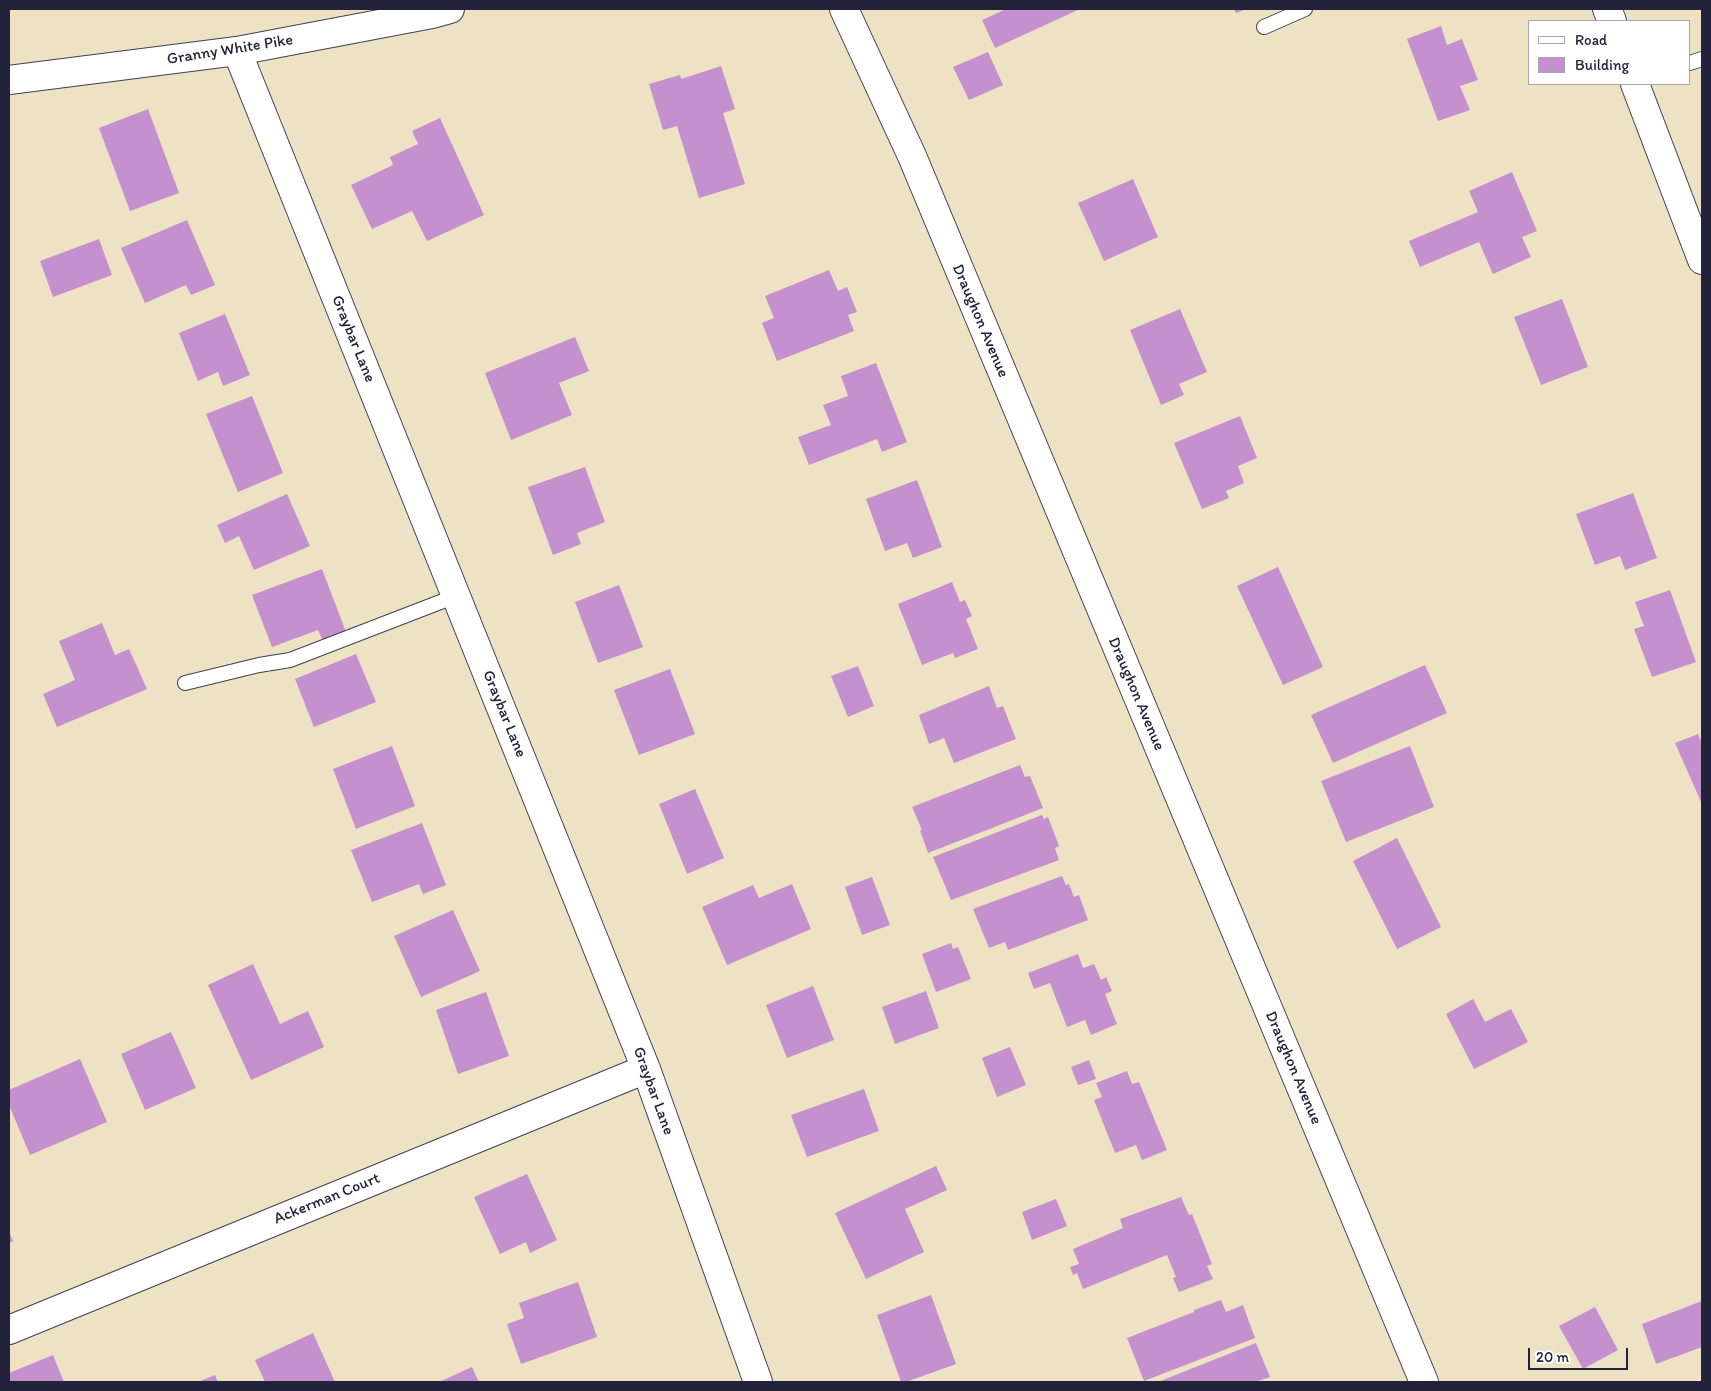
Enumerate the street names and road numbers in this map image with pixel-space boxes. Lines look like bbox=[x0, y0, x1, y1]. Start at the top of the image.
street label: Granny White Pike bbox=[166, 31, 294, 69]
street label: Draughon Avenue bbox=[947, 261, 1013, 381]
street label: Graybar Lane bbox=[327, 293, 379, 385]
street label: Draughon Avenue bbox=[1103, 634, 1169, 754]
street label: Graybar Lane bbox=[478, 668, 530, 760]
street label: Draughon Avenue bbox=[1260, 1008, 1326, 1128]
street label: Graybar Lane bbox=[628, 1044, 678, 1138]
street label: Ackerman Court bbox=[271, 1169, 383, 1229]

